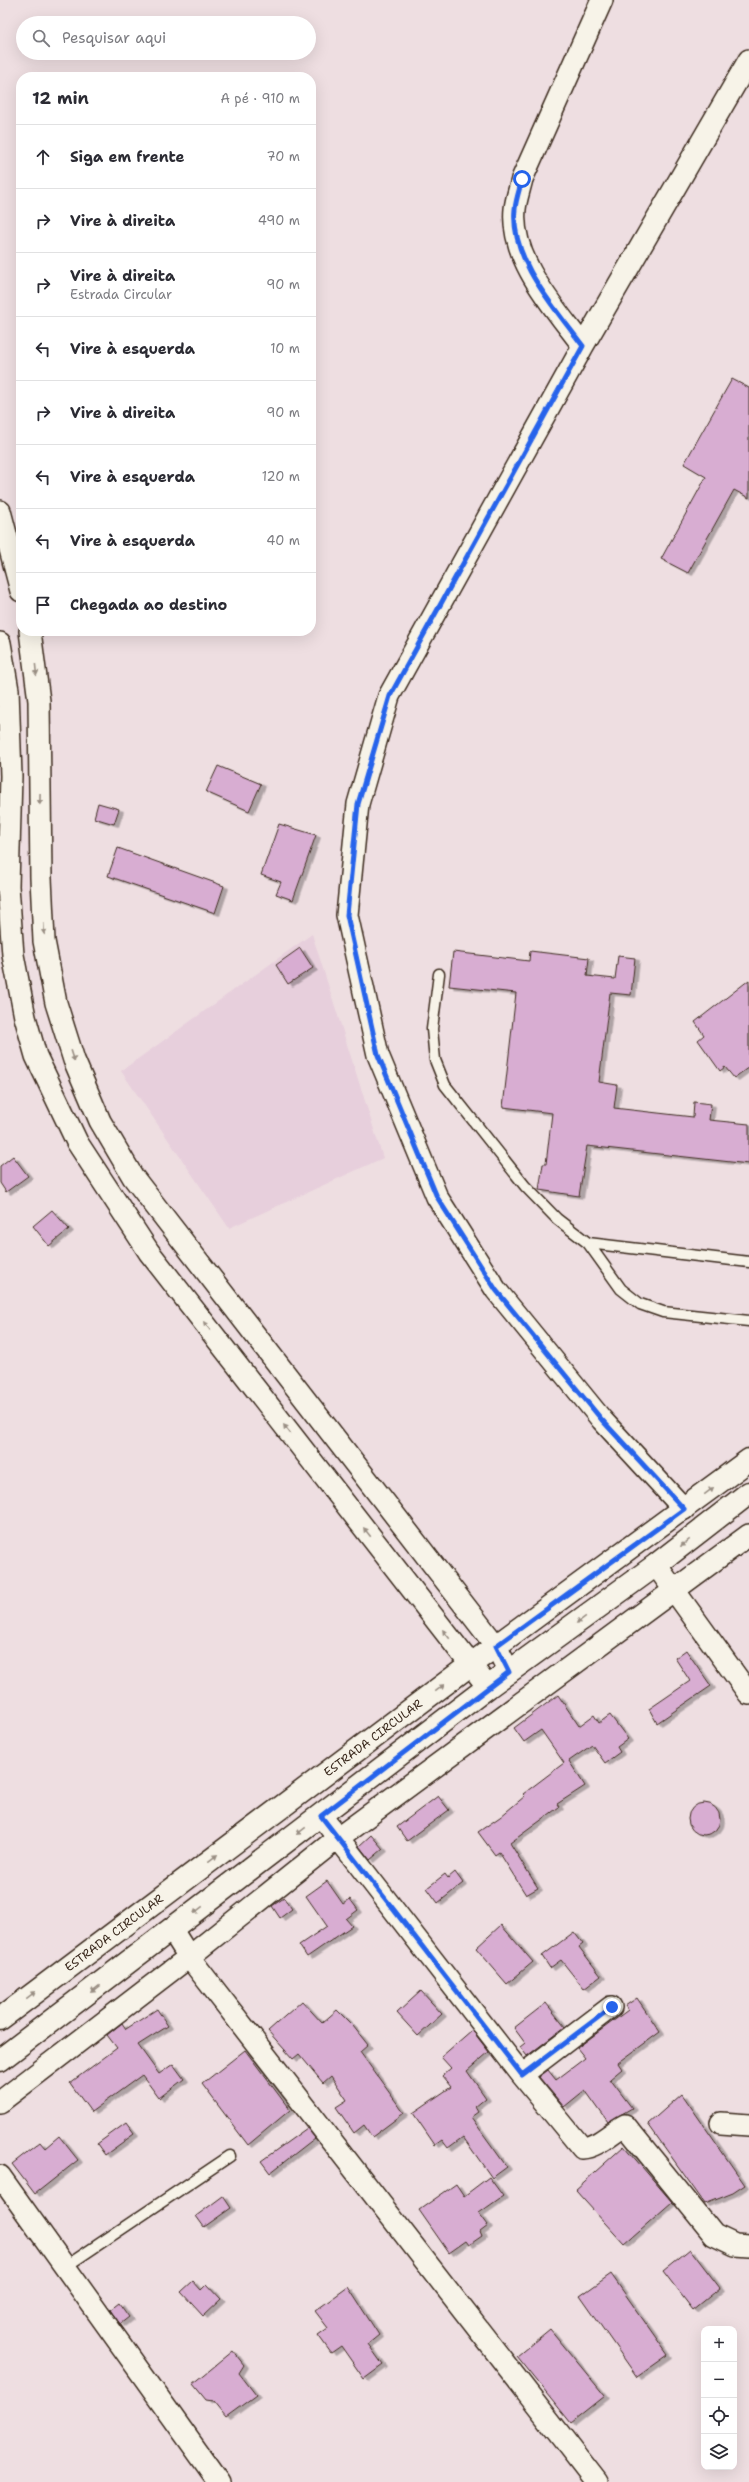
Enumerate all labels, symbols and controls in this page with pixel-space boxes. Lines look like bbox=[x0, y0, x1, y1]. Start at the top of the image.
search box bbox=[16, 16, 316, 60]
icon: search bbox=[30, 27, 52, 49]
text: Pesquisar aqui bbox=[62, 28, 166, 48]
text: 12 min bbox=[32, 87, 89, 109]
text: A pé · 910 m bbox=[220, 90, 300, 107]
icon: ahead bbox=[32, 146, 54, 168]
text: Siga em frente bbox=[70, 147, 185, 167]
text: 70 m bbox=[266, 148, 300, 165]
route start bbox=[513, 170, 531, 188]
icon: right bbox=[32, 210, 54, 232]
text: Vire à direita bbox=[70, 211, 175, 231]
text: 490 m bbox=[258, 212, 300, 229]
text: Vire à direita bbox=[70, 266, 175, 286]
icon: right bbox=[32, 274, 54, 296]
text: 90 m bbox=[266, 276, 300, 293]
text: Estrada Circular bbox=[70, 286, 172, 303]
icon: left bbox=[32, 338, 54, 360]
text: Vire à esquerda bbox=[70, 339, 195, 359]
text: 10 m bbox=[270, 340, 300, 357]
icon: right bbox=[32, 402, 54, 424]
text: Vire à direita bbox=[70, 403, 175, 423]
text: 90 m bbox=[266, 404, 300, 421]
icon: left bbox=[32, 466, 54, 488]
text: Vire à esquerda bbox=[70, 467, 195, 487]
text: 120 m bbox=[262, 468, 300, 485]
icon: left bbox=[32, 530, 54, 552]
text: Vire à esquerda bbox=[70, 531, 195, 551]
text: 40 m bbox=[266, 532, 300, 549]
icon: arrive bbox=[32, 594, 54, 616]
text: Chegada ao destino bbox=[70, 595, 227, 615]
one-way arrow bbox=[33, 663, 39, 676]
one-way arrow bbox=[37, 793, 43, 806]
one-way arrow bbox=[40, 923, 47, 935]
one-way arrow bbox=[70, 1050, 76, 1062]
one-way arrow bbox=[203, 1321, 211, 1332]
one-way arrow bbox=[283, 1424, 291, 1434]
one-way arrow bbox=[703, 1487, 714, 1495]
one-way arrow bbox=[362, 1526, 371, 1537]
one-way arrow bbox=[680, 1538, 691, 1547]
one-way arrow bbox=[575, 1616, 586, 1624]
one-way arrow bbox=[442, 1629, 451, 1640]
one-way arrow bbox=[435, 1683, 446, 1692]
street label: ESTRADA CIRCULAR bbox=[321, 1696, 425, 1780]
one-way arrow bbox=[296, 1826, 307, 1835]
one-way arrow bbox=[208, 1854, 219, 1863]
street label: ESTRADA CIRCULAR bbox=[62, 1891, 166, 1975]
one-way arrow bbox=[193, 1905, 204, 1914]
one-way arrow bbox=[90, 1985, 101, 1993]
one-way arrow bbox=[26, 1991, 37, 2000]
route end bbox=[603, 1998, 621, 2016]
map controls bbox=[701, 2326, 737, 2470]
button: + bbox=[701, 2326, 737, 2362]
button: − bbox=[701, 2362, 737, 2398]
button: locate bbox=[701, 2398, 737, 2434]
button: layers bbox=[701, 2434, 737, 2470]

